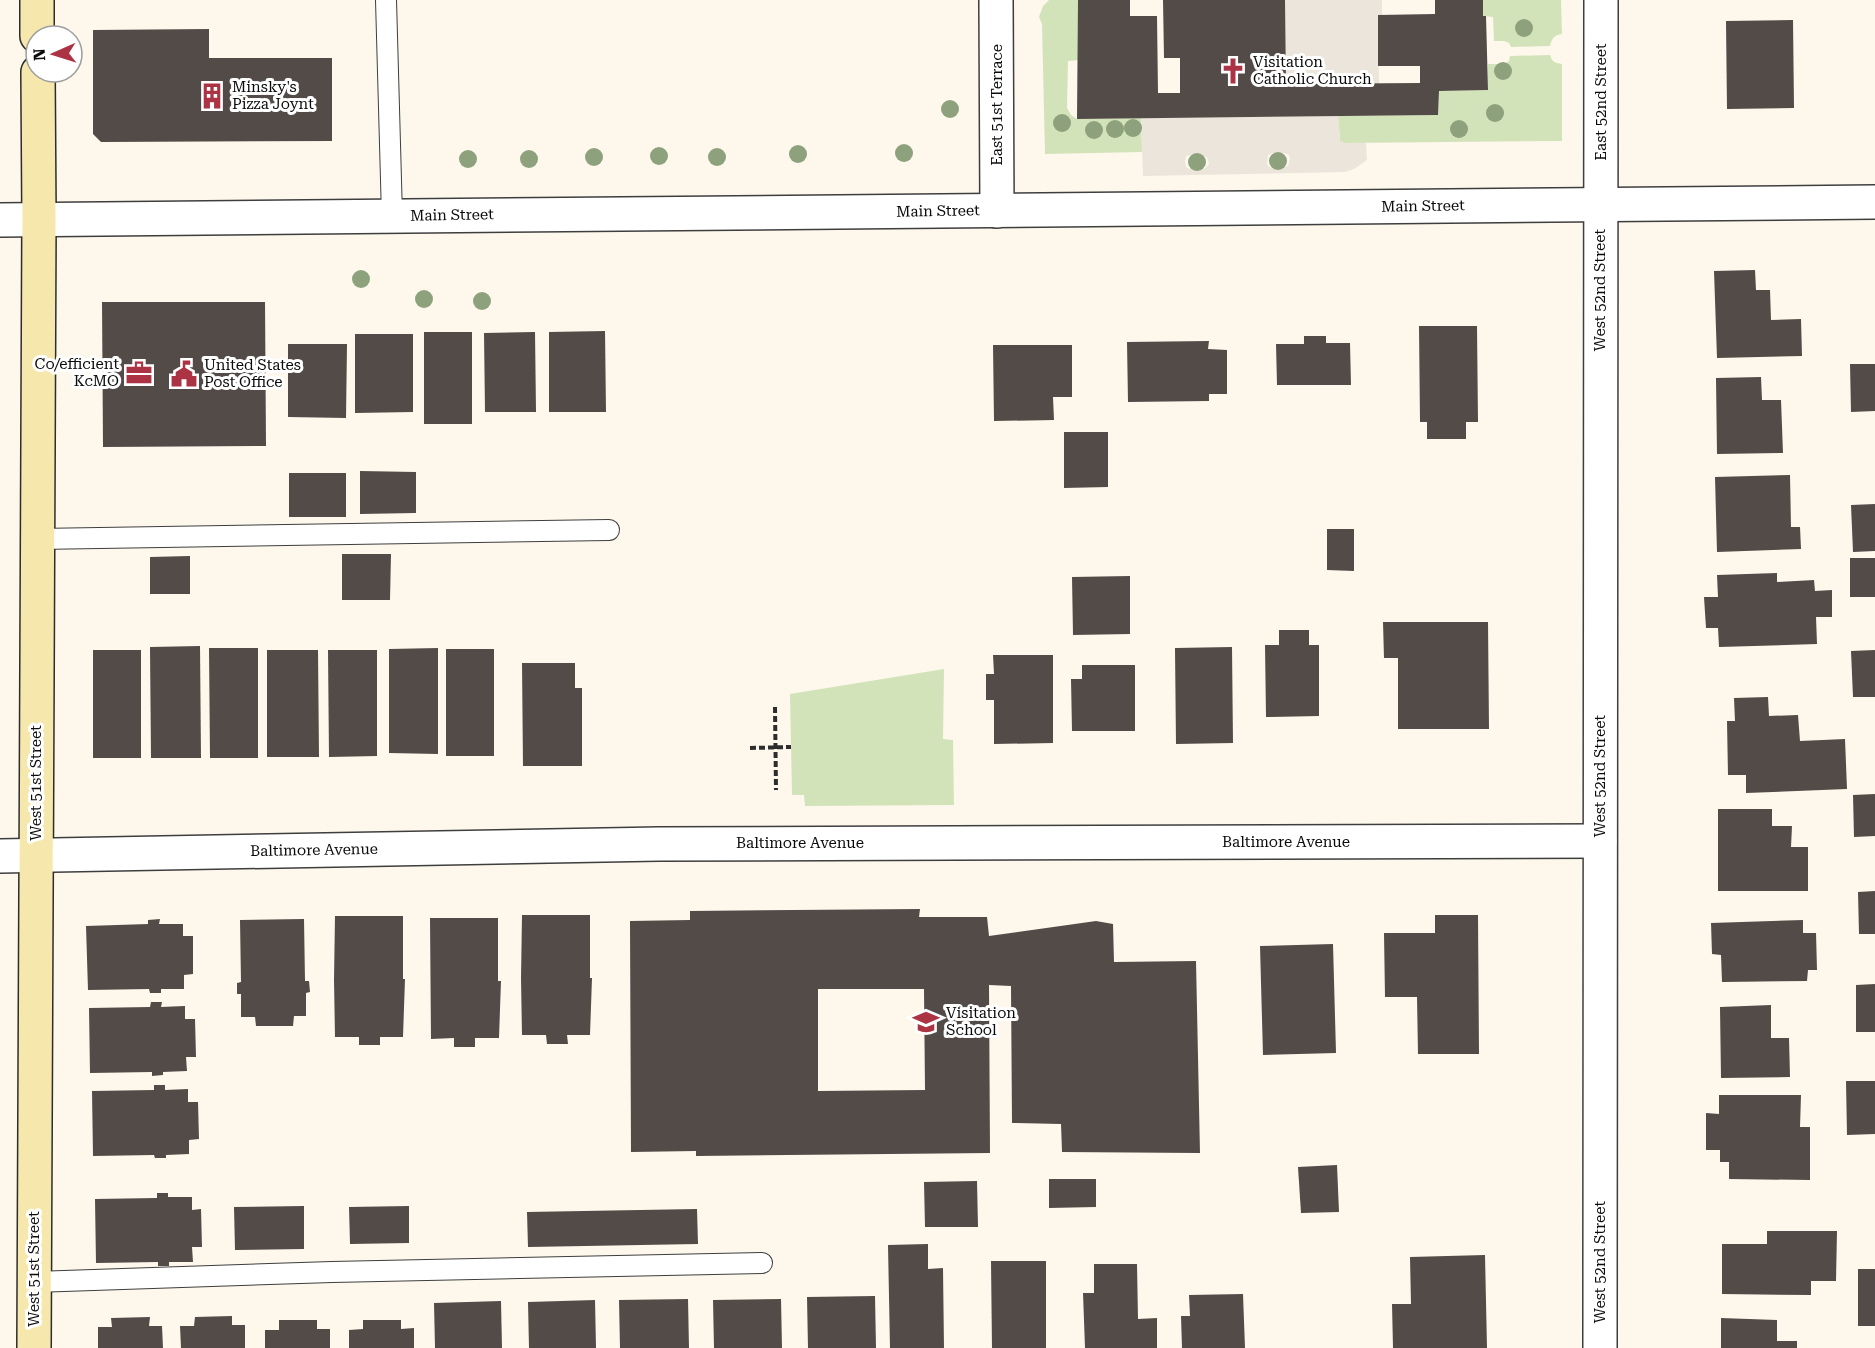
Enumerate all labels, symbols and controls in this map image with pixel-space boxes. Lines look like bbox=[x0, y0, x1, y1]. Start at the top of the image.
north arrow bbox=[24, 24, 84, 84]
street label: East 52nd Street bbox=[1592, 43, 1610, 161]
street label: East 51st Terrace bbox=[988, 44, 1006, 166]
text: N bbox=[30, 48, 49, 61]
place label: Visitation Catholic Church bbox=[1253, 53, 1372, 88]
church icon: Visitation Catholic Church bbox=[1218, 56, 1248, 86]
place label: Minsky's Pizza Joynt bbox=[232, 78, 314, 113]
building icon: Minsky's Pizza Joynt bbox=[197, 81, 227, 111]
street label: Main Street bbox=[1381, 196, 1465, 216]
street label: Main Street bbox=[896, 201, 980, 221]
street label: Main Street bbox=[410, 205, 494, 225]
street label: West 52nd Street bbox=[1591, 228, 1609, 351]
place label: Co/efficient KcMO bbox=[35, 355, 119, 390]
place label: United States Post Office bbox=[204, 356, 301, 391]
office icon: Co/efficient KcMO bbox=[124, 358, 154, 388]
public building icon: United States Post Office bbox=[169, 359, 199, 389]
street label: West 52nd Street bbox=[1591, 714, 1609, 837]
street label: West 51st Street bbox=[27, 725, 45, 841]
street label: Baltimore Avenue bbox=[1222, 833, 1350, 851]
street label: Baltimore Avenue bbox=[736, 834, 864, 852]
street label: Baltimore Avenue bbox=[250, 840, 378, 860]
place label: Visitation School bbox=[946, 1004, 1016, 1039]
school or university icon: Visitation School bbox=[911, 1007, 941, 1037]
street label: West 52nd Street bbox=[1591, 1200, 1609, 1323]
street label: West 51st Street bbox=[25, 1211, 43, 1327]

